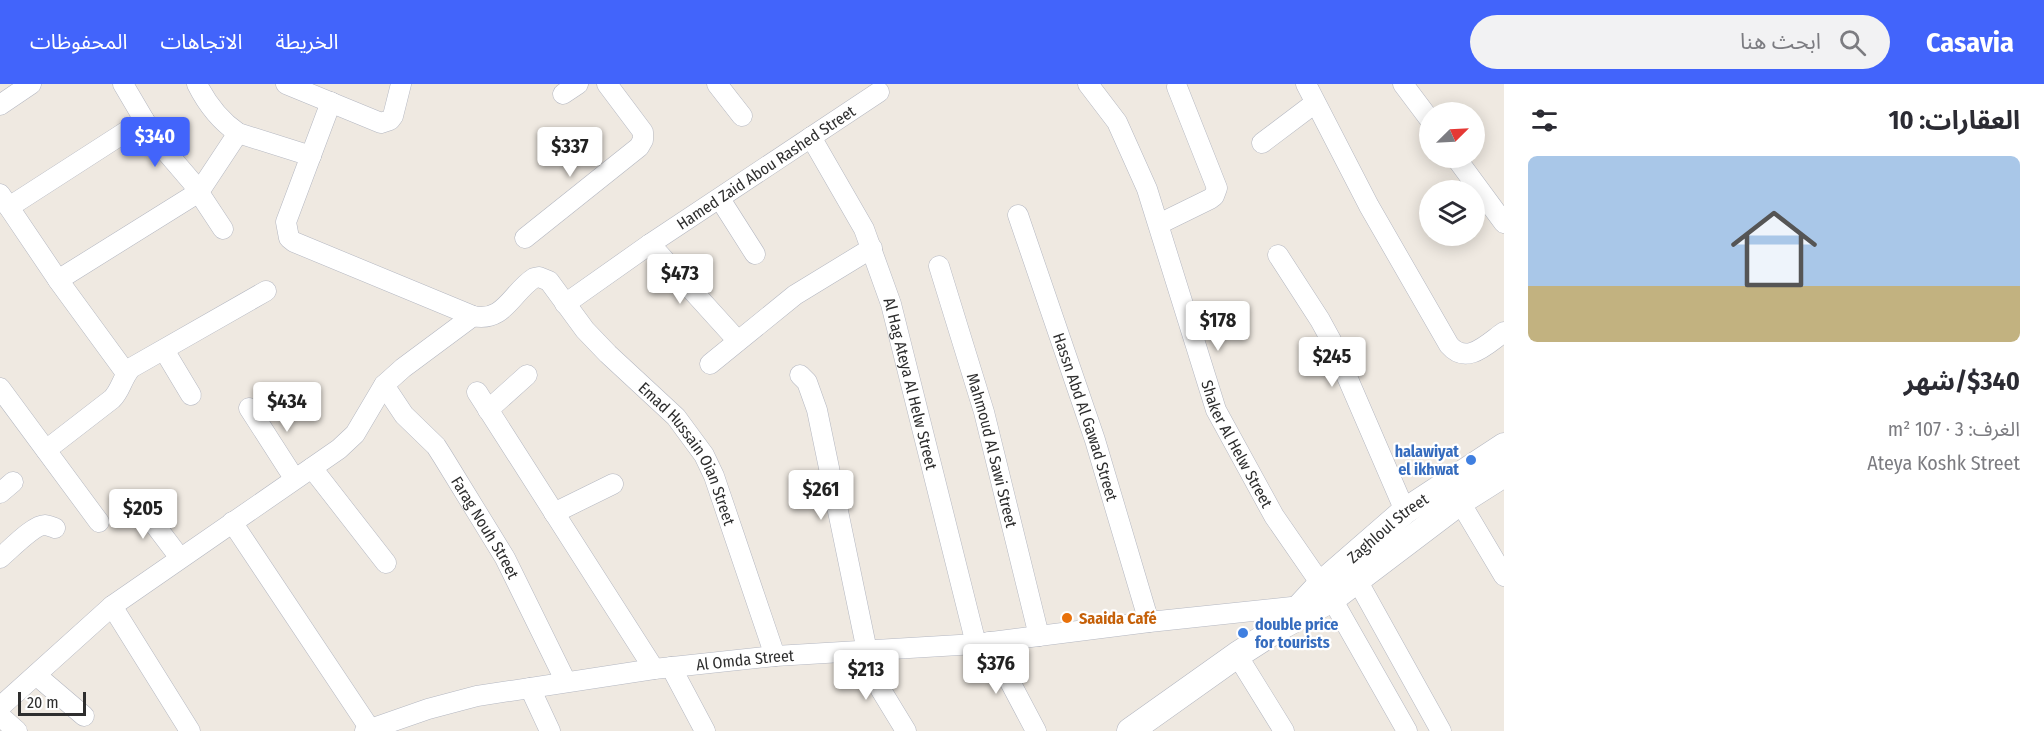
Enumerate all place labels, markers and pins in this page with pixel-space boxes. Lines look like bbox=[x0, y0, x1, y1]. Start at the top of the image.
pin: $340 bbox=[119, 117, 191, 168]
pin: $337 bbox=[534, 127, 606, 178]
pin: $473 bbox=[644, 254, 716, 305]
pin: $178 bbox=[1182, 301, 1254, 352]
pin: $245 bbox=[1296, 337, 1368, 388]
pin: $434 bbox=[251, 382, 323, 433]
place label: halawiyat el ikhwat bbox=[1395, 442, 1459, 479]
marker: halawiyat el ikhwat bbox=[1464, 453, 1478, 467]
pin: $261 bbox=[785, 470, 857, 521]
pin: $205 bbox=[107, 489, 179, 540]
place label: Saaida Café bbox=[1079, 609, 1157, 628]
marker: Saaida Café bbox=[1060, 611, 1074, 625]
place label: double price for tourists bbox=[1255, 615, 1338, 652]
marker: double price for tourists bbox=[1236, 626, 1250, 640]
pin: $376 bbox=[960, 644, 1032, 695]
pin: $213 bbox=[830, 650, 902, 701]

